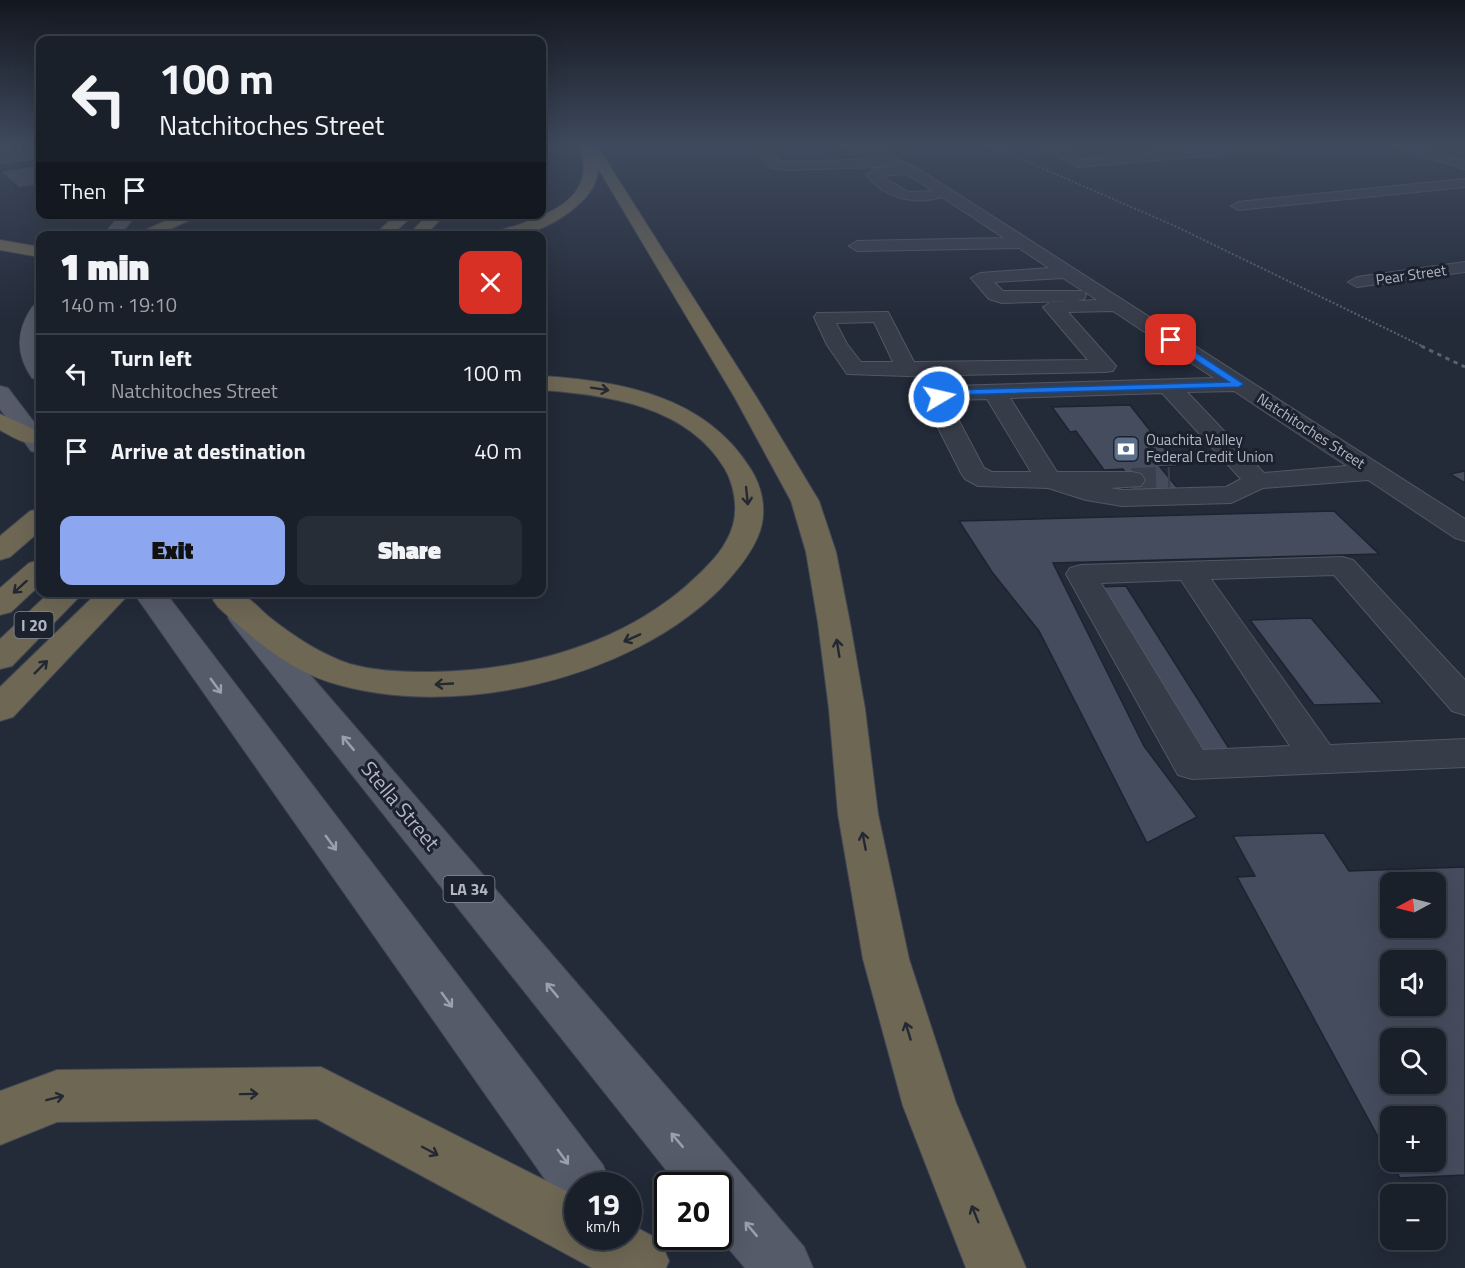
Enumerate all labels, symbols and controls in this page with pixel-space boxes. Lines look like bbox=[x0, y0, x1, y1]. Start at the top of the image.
text: 100 m bbox=[159, 46, 274, 110]
icon: left bbox=[60, 60, 138, 138]
text: Natchitoches Street bbox=[159, 104, 384, 145]
text: Then bbox=[60, 174, 106, 208]
icon: arrive bbox=[118, 174, 151, 207]
text: 1 min bbox=[60, 239, 149, 294]
button: close bbox=[459, 251, 522, 314]
street label: Pear Street bbox=[1374, 258, 1448, 291]
text: 140 m · 19:10 bbox=[60, 289, 177, 320]
pin bbox=[1145, 314, 1196, 365]
icon: arrive bbox=[1154, 323, 1187, 356]
text: Turn left bbox=[111, 341, 192, 375]
text: 100 m bbox=[462, 356, 522, 390]
icon: left bbox=[60, 357, 93, 390]
position arrow bbox=[907, 365, 971, 429]
text: Natchitoches Street bbox=[111, 375, 278, 406]
one-way arrow bbox=[589, 384, 609, 395]
street label: Natchitoches Street bbox=[1253, 387, 1371, 475]
place label: Ouachita Valley Federal Credit Union bbox=[1146, 428, 1274, 468]
text: Arrive at destination bbox=[111, 434, 306, 468]
text: 40 m bbox=[474, 434, 522, 468]
bank icon: Ouachita Valley Federal Credit Union bbox=[1111, 434, 1141, 464]
icon: arrive bbox=[60, 435, 93, 468]
one-way arrow bbox=[742, 485, 753, 505]
button: Exit bbox=[60, 516, 285, 585]
button: Share bbox=[297, 516, 522, 585]
one-way arrow bbox=[13, 580, 28, 594]
road number: I 20 bbox=[15, 612, 54, 638]
one-way arrow bbox=[623, 633, 641, 644]
one-way arrow bbox=[832, 639, 843, 658]
one-way arrow bbox=[34, 659, 49, 674]
one-way arrow bbox=[209, 678, 222, 694]
one-way arrow bbox=[434, 679, 454, 690]
one-way arrow bbox=[341, 735, 354, 751]
street label: Stella Street bbox=[354, 754, 448, 858]
one-way arrow bbox=[858, 832, 869, 851]
one-way arrow bbox=[324, 835, 337, 851]
north arrow bbox=[1380, 872, 1446, 938]
map controls bbox=[1380, 872, 1446, 1250]
road number: LA 34 bbox=[444, 876, 494, 902]
button: sound bbox=[1380, 950, 1446, 1016]
one-way arrow bbox=[546, 982, 559, 998]
one-way arrow bbox=[440, 992, 453, 1008]
one-way arrow bbox=[902, 1022, 913, 1041]
button: search bbox=[1380, 1028, 1446, 1094]
one-way arrow bbox=[239, 1088, 259, 1100]
one-way arrow bbox=[45, 1092, 64, 1104]
button: + bbox=[1380, 1106, 1446, 1172]
one-way arrow bbox=[670, 1133, 684, 1148]
one-way arrow bbox=[421, 1145, 439, 1157]
one-way arrow bbox=[556, 1149, 569, 1165]
speed limit sign: 20 bbox=[654, 1172, 732, 1250]
text: 19 bbox=[586, 1181, 620, 1227]
button: − bbox=[1380, 1184, 1446, 1250]
one-way arrow bbox=[969, 1205, 980, 1223]
text: km/h bbox=[586, 1215, 620, 1238]
one-way arrow bbox=[744, 1222, 758, 1237]

